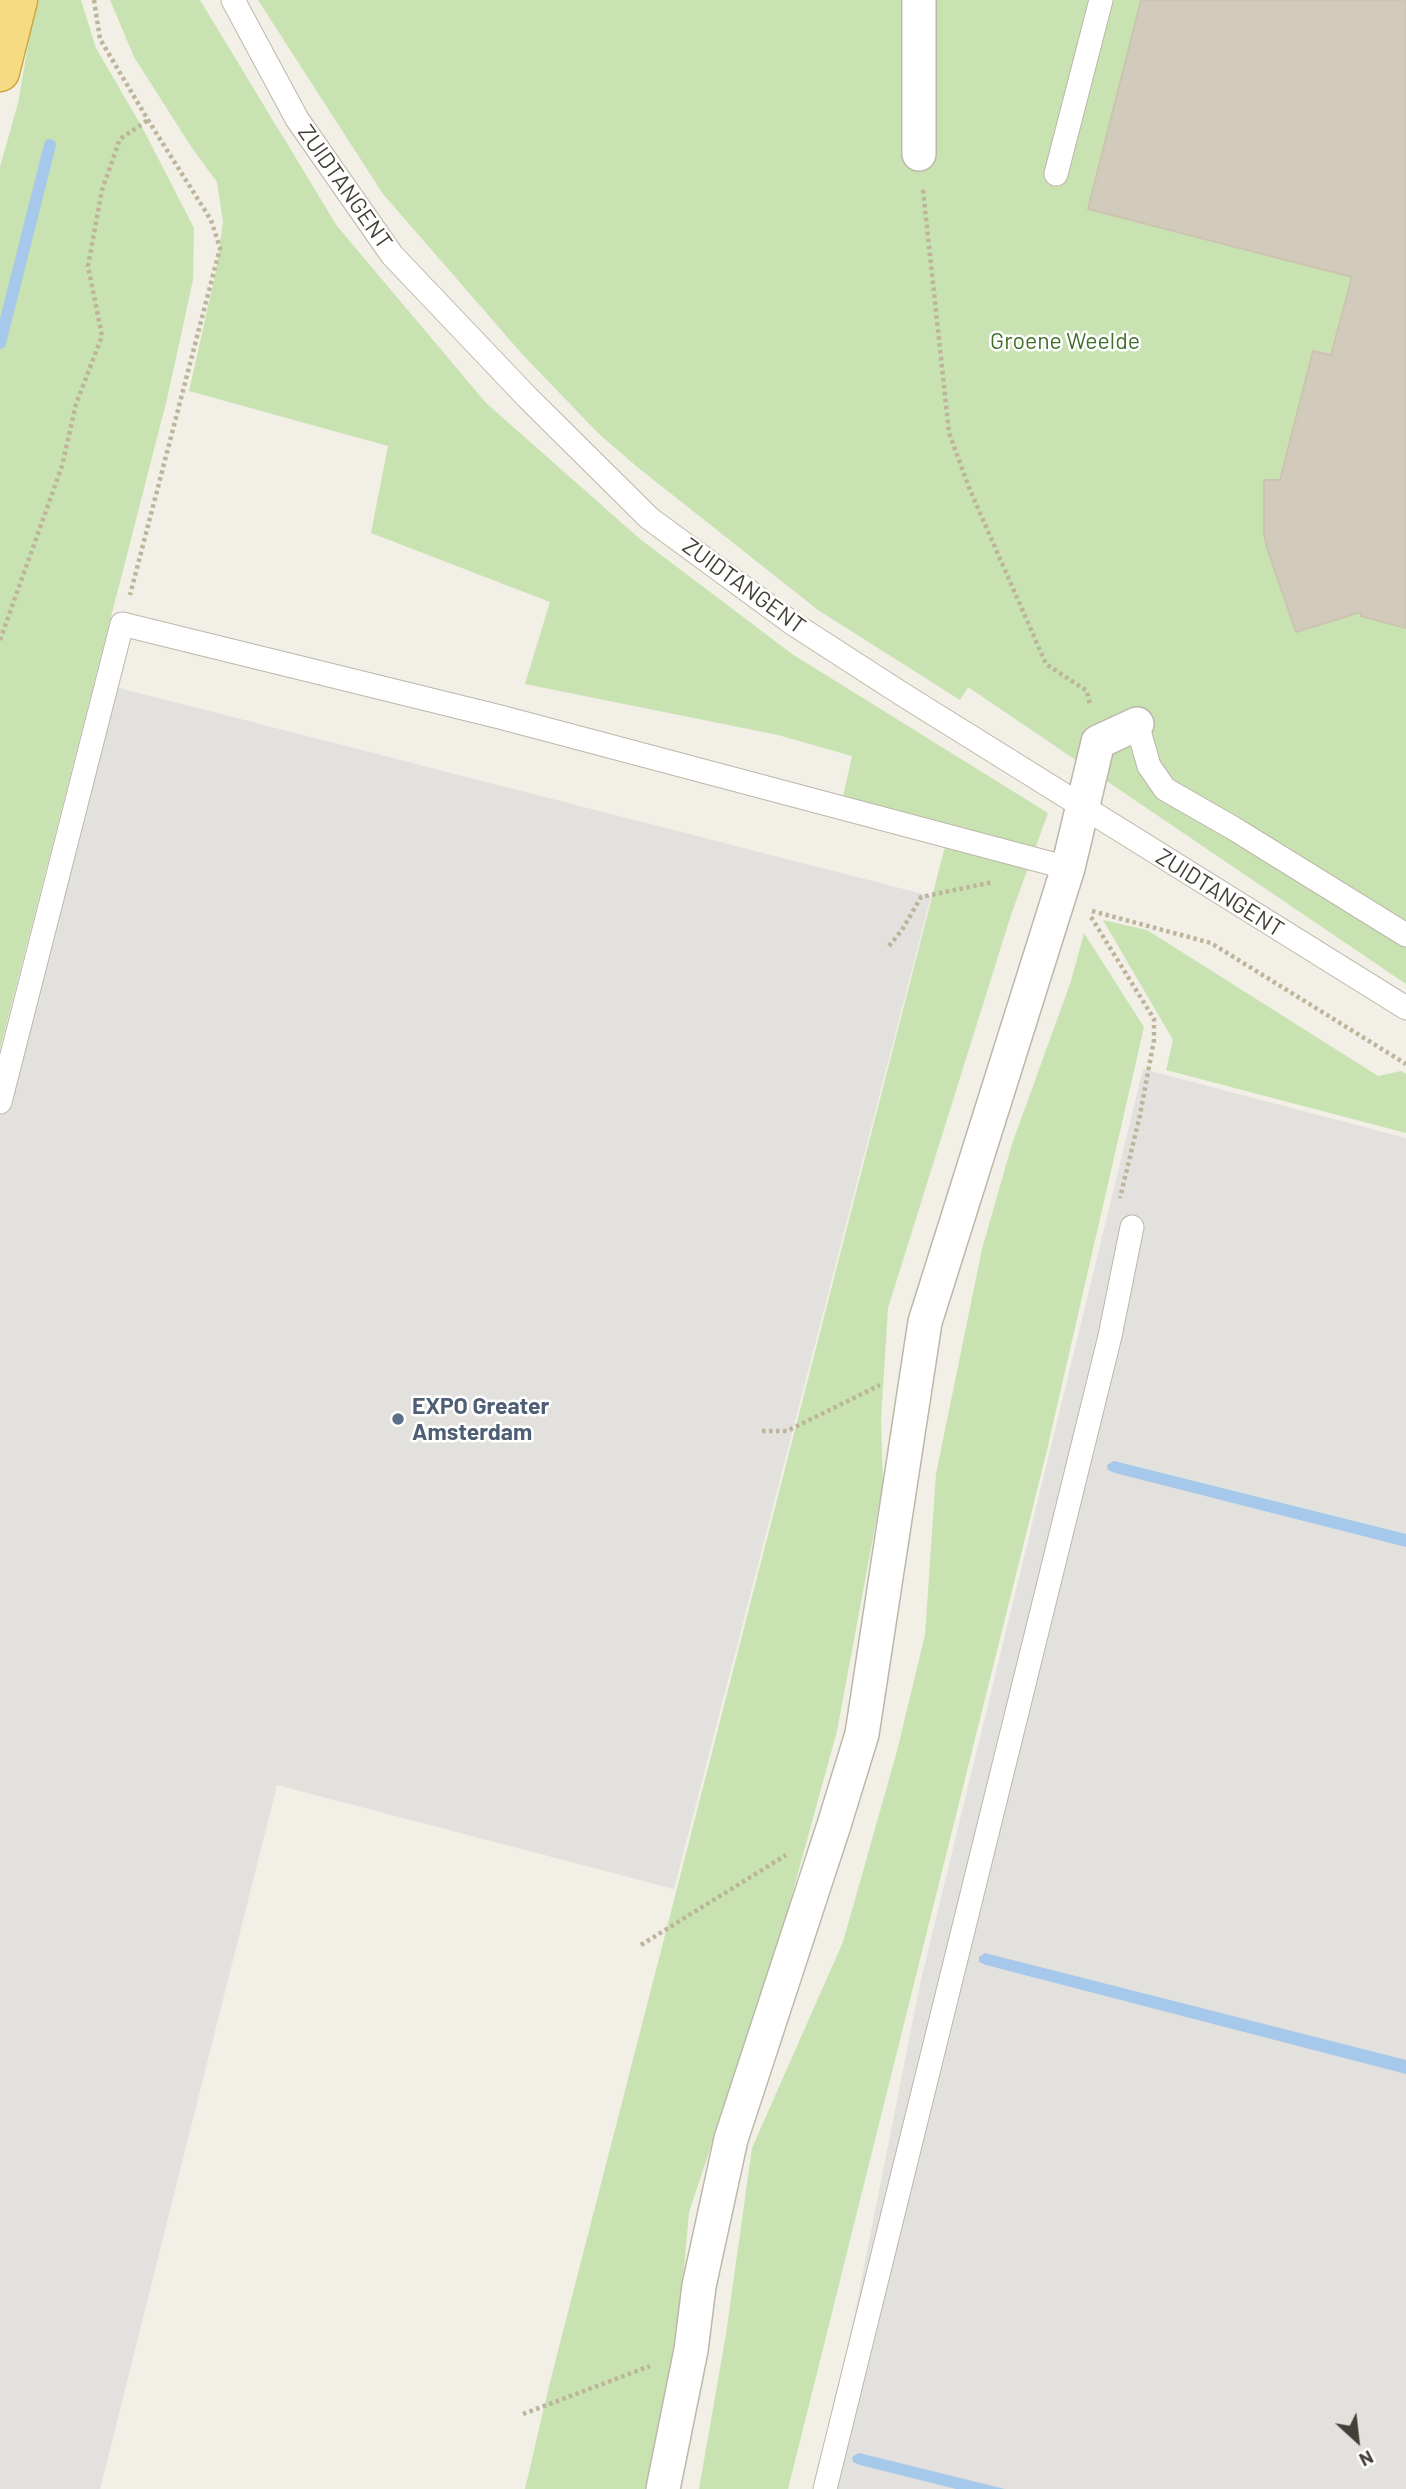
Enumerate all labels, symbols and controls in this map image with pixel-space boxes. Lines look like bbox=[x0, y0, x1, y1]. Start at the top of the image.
street label: ZUIDTANGENT bbox=[292, 120, 398, 254]
park label: Groene Weelde bbox=[990, 327, 1140, 355]
street label: ZUIDTANGENT bbox=[677, 532, 811, 640]
street label: ZUIDTANGENT bbox=[1151, 843, 1289, 943]
place label: EXPO Greater Amsterdam bbox=[412, 1392, 549, 1446]
marker: EXPO Greater Amsterdam bbox=[390, 1411, 406, 1427]
north arrow bbox=[1322, 2405, 1392, 2475]
text: N bbox=[1356, 2446, 1378, 2472]

